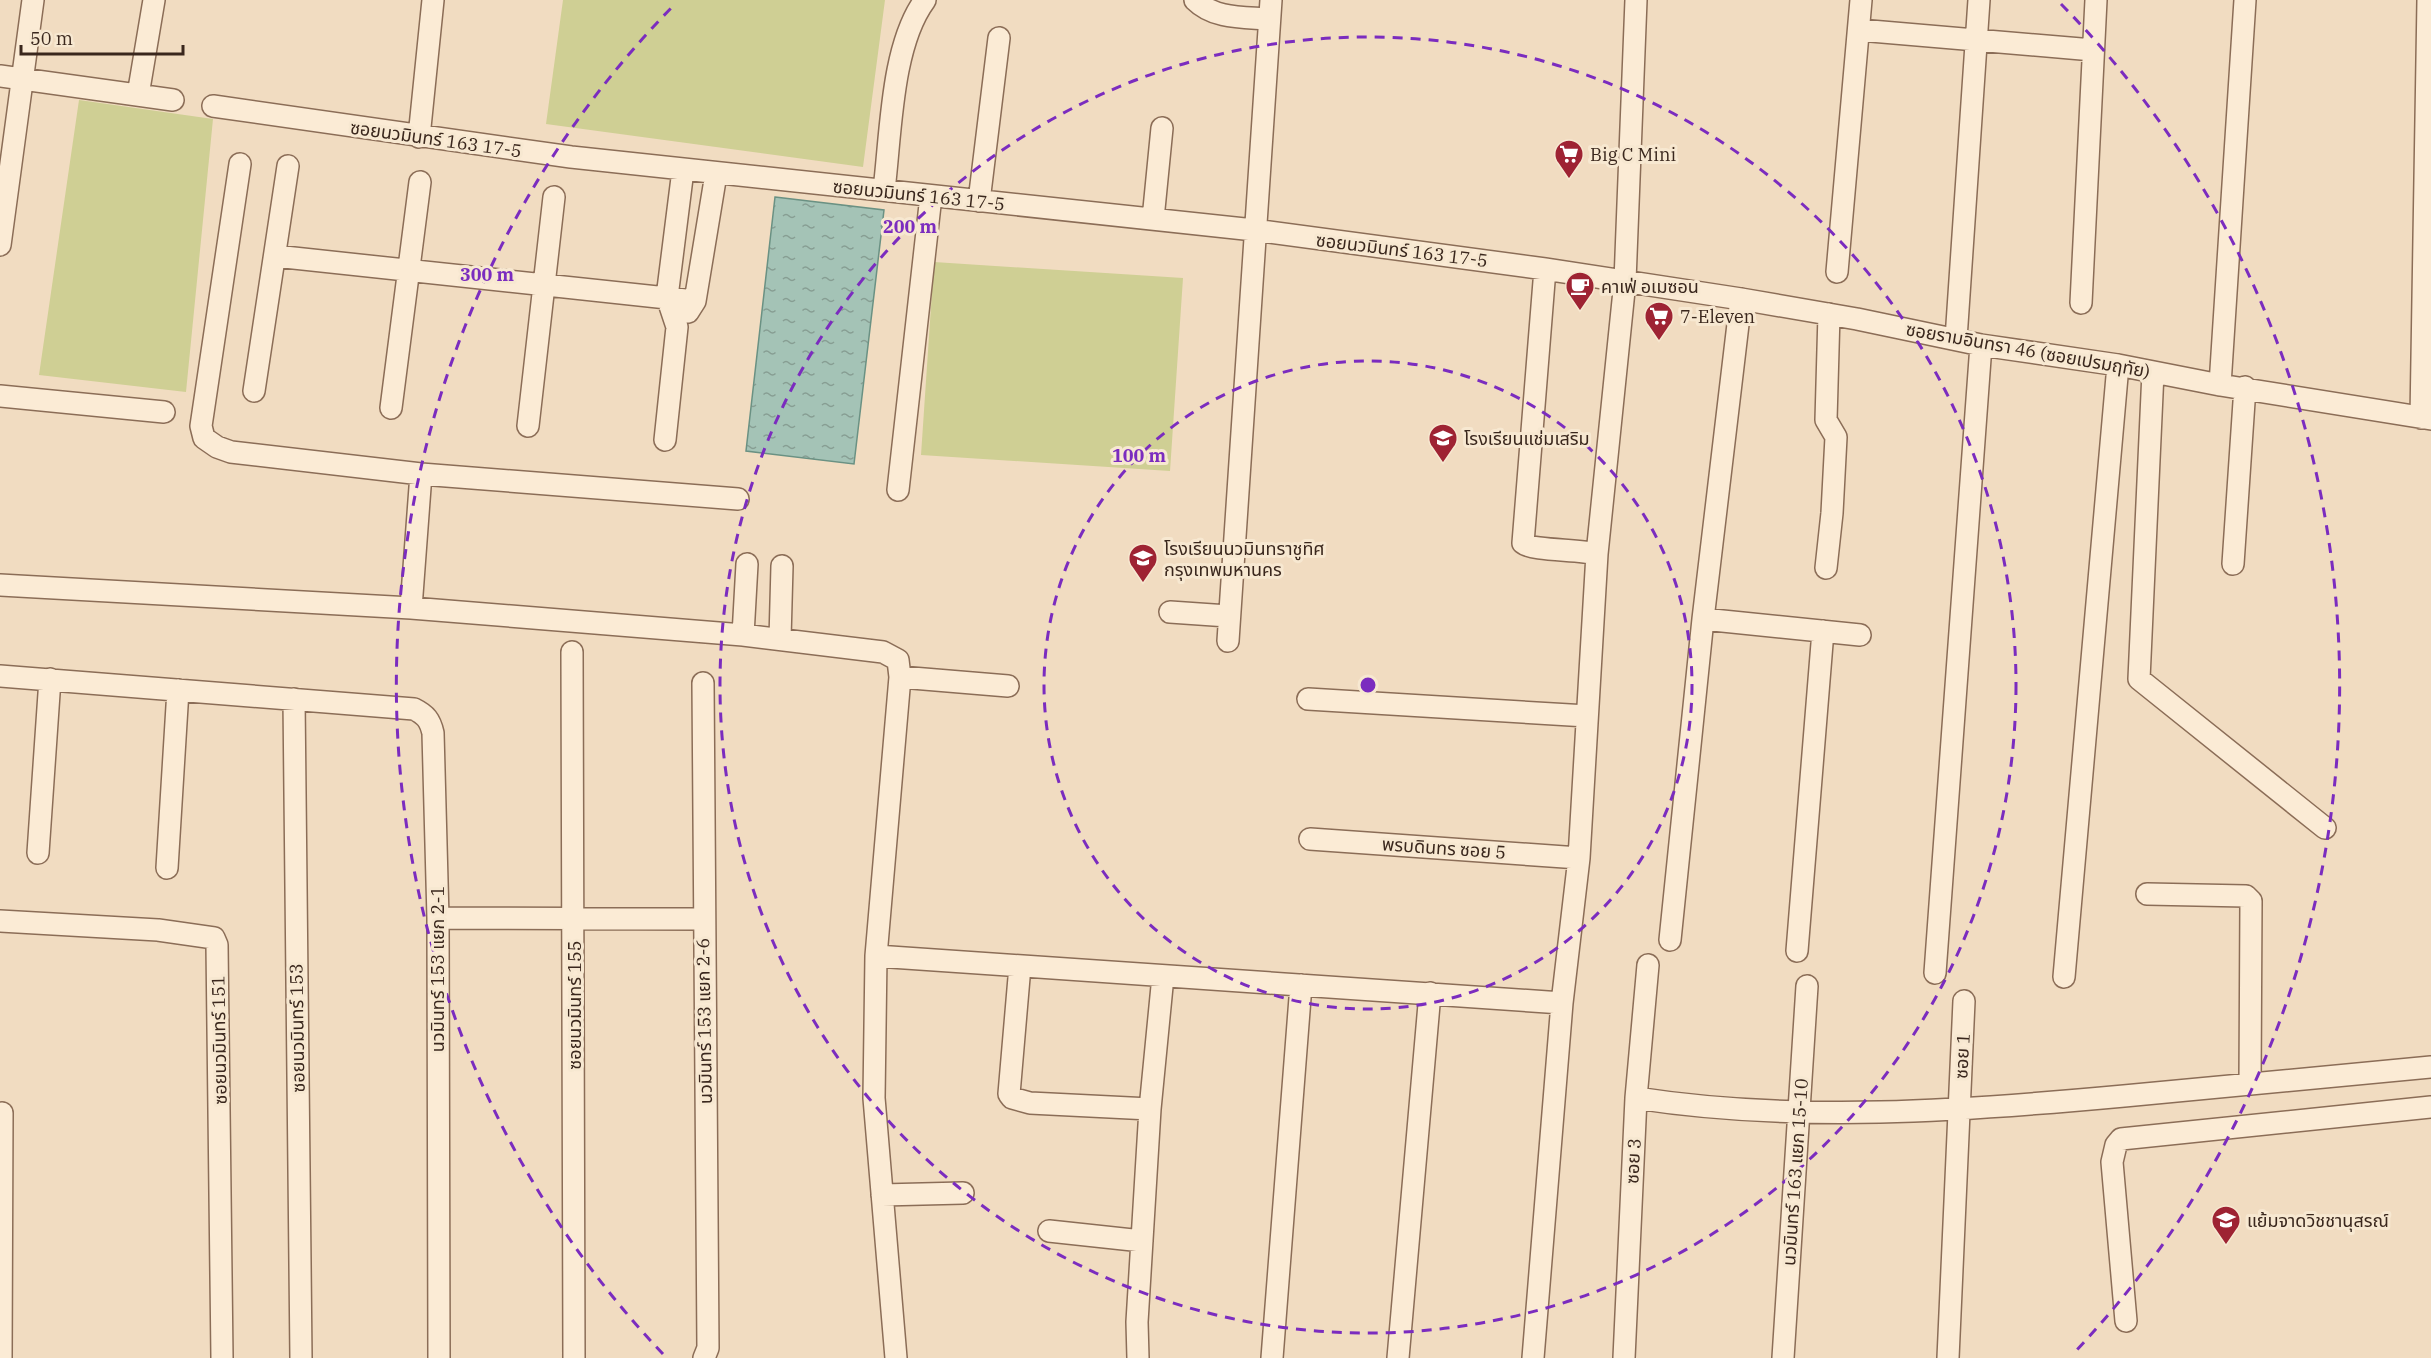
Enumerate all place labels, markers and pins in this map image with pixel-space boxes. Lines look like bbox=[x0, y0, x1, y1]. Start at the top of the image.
supermarket icon: Big C Mini bbox=[1553, 138, 1585, 180]
place label: Big C Mini bbox=[1590, 143, 1676, 166]
cafe icon: คาเฟ่ อเมซอน bbox=[1564, 270, 1596, 312]
place label: คาเฟ่ อเมซอน bbox=[1601, 275, 1699, 298]
supermarket icon: 7-Eleven bbox=[1643, 300, 1675, 342]
place label: 7-Eleven bbox=[1680, 305, 1755, 328]
school or university icon: โรงเรียนแช่มเสริม bbox=[1427, 422, 1459, 464]
place label: โรงเรียนแช่มเสริม bbox=[1464, 427, 1590, 450]
place label: โรงเรียนนวมินทราชูทิศ กรุงเทพมหานคร bbox=[1164, 537, 1325, 581]
school or university icon: โรงเรียนนวมินทราชูทิศ กรุงเทพมหานคร bbox=[1127, 542, 1159, 584]
centre of rings bbox=[1358, 675, 1378, 695]
school or university icon: แย้มจาดวิชชานุสรณ์ bbox=[2210, 1204, 2242, 1246]
place label: แย้มจาดวิชชานุสรณ์ bbox=[2247, 1209, 2389, 1232]

